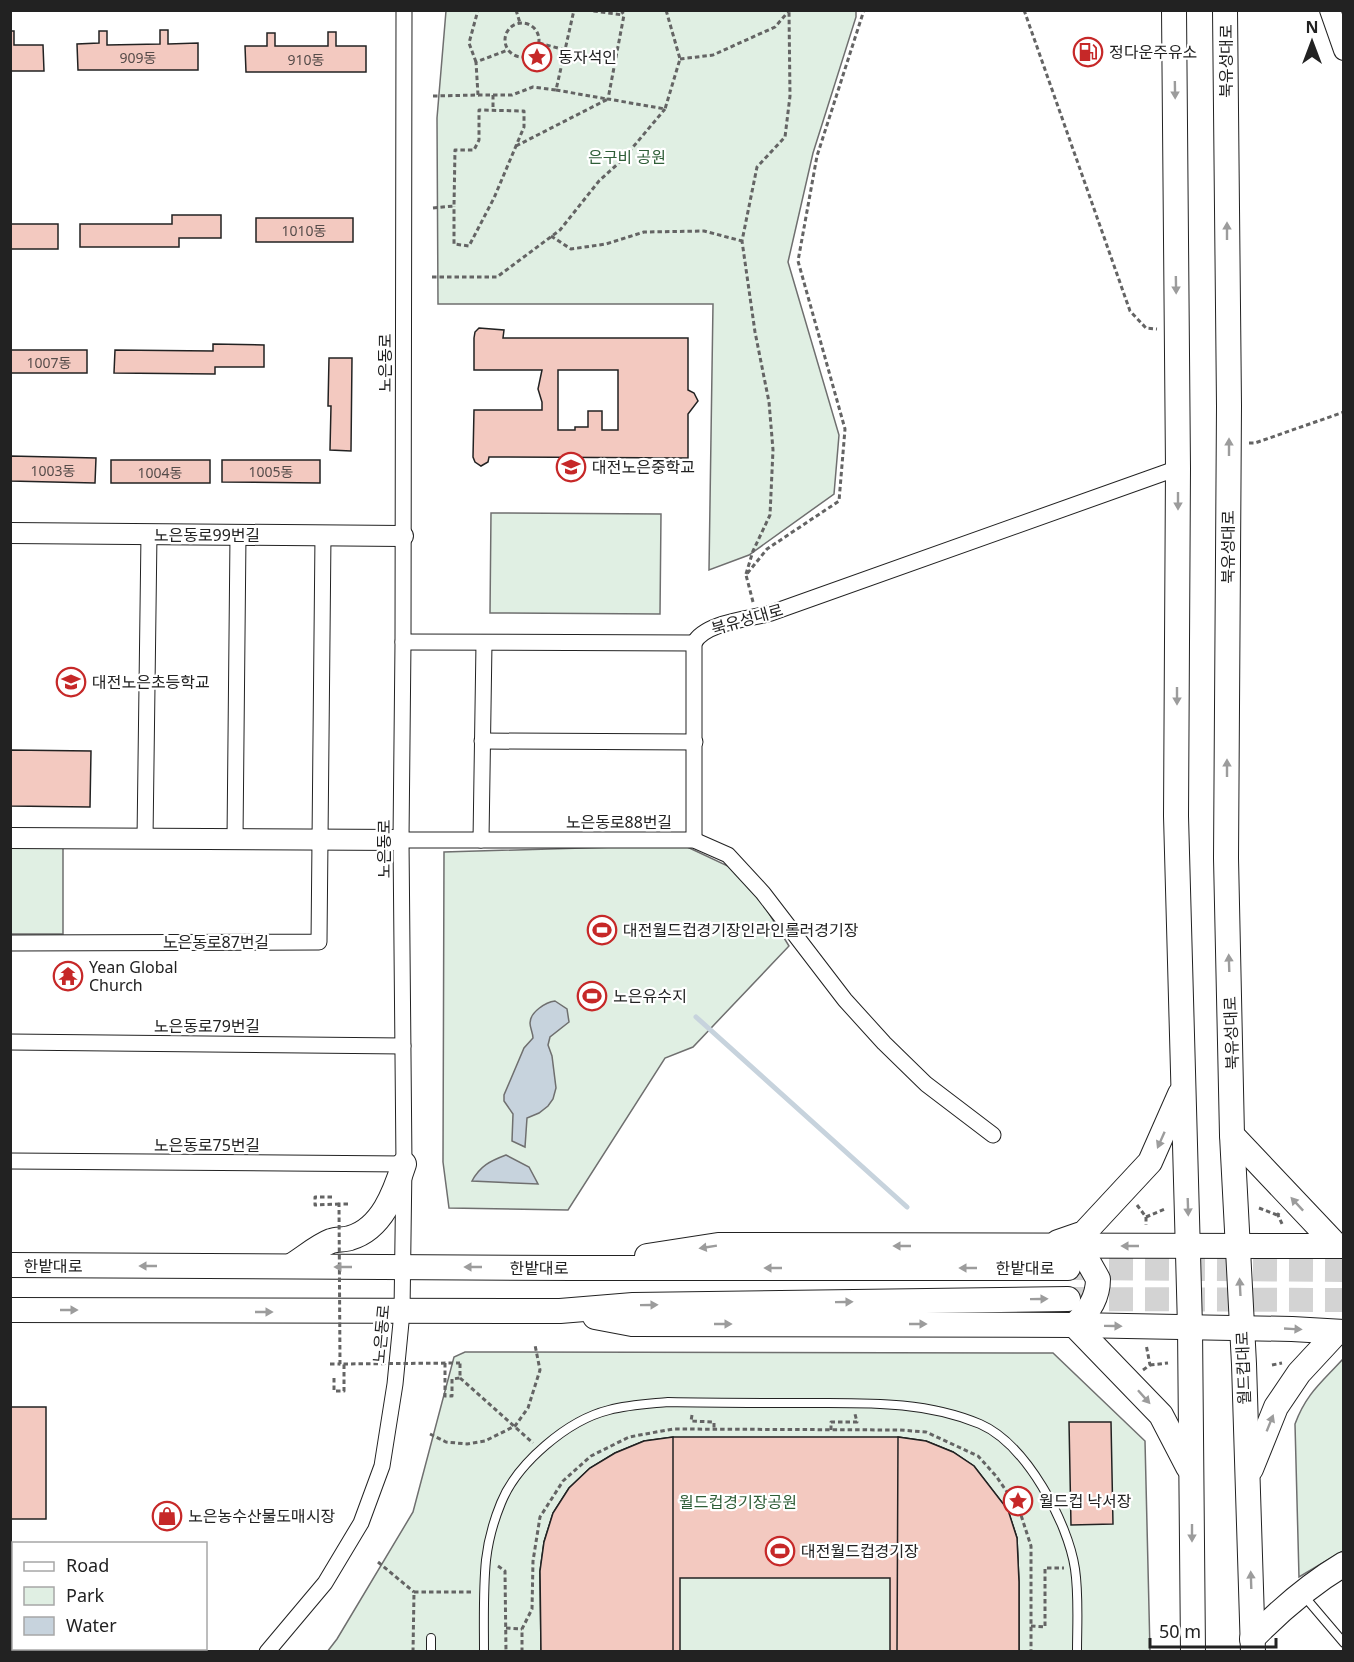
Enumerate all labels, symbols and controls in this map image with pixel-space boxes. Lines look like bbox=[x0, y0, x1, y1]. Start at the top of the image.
north arrow bbox=[1282, 12, 1342, 72]
text: N bbox=[1305, 16, 1319, 38]
street label: 북유성대로 bbox=[1215, 24, 1237, 98]
fuel station icon: 정다운주유소 bbox=[1072, 36, 1104, 68]
place icon: 동자석인 bbox=[521, 41, 553, 73]
place label: 정다운주유소 bbox=[1109, 41, 1197, 63]
place label: 동자석인 bbox=[558, 46, 617, 68]
house number: 909동 bbox=[120, 48, 157, 67]
house number: 910동 bbox=[288, 50, 325, 69]
one-way arrow bbox=[1170, 80, 1179, 99]
park label: 은구비 공원 bbox=[588, 146, 666, 168]
house number: 1010동 bbox=[282, 221, 327, 240]
one-way arrow bbox=[1222, 221, 1232, 240]
one-way arrow bbox=[1171, 275, 1181, 294]
street label: 노은동로 bbox=[374, 333, 396, 392]
house number: 1007동 bbox=[27, 353, 72, 372]
one-way arrow bbox=[1224, 437, 1234, 456]
school or university icon: 대전노은중학교 bbox=[555, 451, 587, 483]
place label: 대전노은중학교 bbox=[592, 456, 695, 478]
house number: 1003동 bbox=[31, 461, 76, 480]
house number: 1005동 bbox=[249, 462, 294, 481]
house number: 1004동 bbox=[138, 463, 183, 482]
one-way arrow bbox=[1173, 491, 1183, 510]
street label: 북유성대로 bbox=[1217, 510, 1239, 584]
street label: 노은동로99번길 bbox=[154, 524, 260, 546]
street label: 북유성대로 bbox=[709, 598, 786, 640]
school or university icon: 대전노은초등학교 bbox=[55, 666, 87, 698]
place label: 대전노은초등학교 bbox=[92, 671, 210, 693]
one-way arrow bbox=[1172, 686, 1182, 705]
one-way arrow bbox=[1222, 758, 1232, 777]
street label: 노은동로88번길 bbox=[566, 811, 672, 833]
street label: 노은동로 bbox=[373, 819, 395, 878]
sports icon: 대전월드컵경기장인라인롤러경기장 bbox=[586, 914, 618, 946]
place label: 대전월드컵경기장인라인롤러경기장 bbox=[623, 919, 859, 941]
street label: 노은동로87번길 bbox=[163, 931, 269, 953]
one-way arrow bbox=[1224, 953, 1234, 972]
place label: Yean Global Church bbox=[89, 956, 178, 996]
temple icon: Yean Global Church bbox=[52, 960, 84, 992]
sports icon: 노은유수지 bbox=[576, 980, 608, 1012]
place label: 노은유수지 bbox=[613, 985, 687, 1007]
street label: 북유성대로 bbox=[1219, 996, 1243, 1070]
street label: 노은동로79번길 bbox=[154, 1015, 260, 1037]
one-way arrow bbox=[1155, 1131, 1165, 1149]
street label: 노은동로75번길 bbox=[154, 1134, 260, 1156]
one-way arrow bbox=[1290, 1196, 1304, 1211]
one-way arrow bbox=[1183, 1198, 1192, 1217]
one-way arrow bbox=[893, 1241, 912, 1250]
one-way arrow bbox=[1121, 1241, 1140, 1250]
one-way arrow bbox=[698, 1242, 717, 1251]
street label: 한밭대로 bbox=[24, 1255, 83, 1277]
street label: 한밭대로 bbox=[510, 1257, 569, 1279]
street label: 한밭대로 bbox=[996, 1257, 1055, 1279]
one-way arrow bbox=[139, 1261, 158, 1271]
one-way arrow bbox=[334, 1262, 353, 1272]
one-way arrow bbox=[463, 1263, 482, 1272]
one-way arrow bbox=[763, 1263, 782, 1273]
one-way arrow bbox=[958, 1263, 977, 1273]
one-way arrow bbox=[1235, 1278, 1245, 1297]
one-way arrow bbox=[1030, 1294, 1049, 1304]
one-way arrow bbox=[835, 1297, 854, 1307]
one-way arrow bbox=[640, 1300, 659, 1310]
street label: 노은동로 bbox=[367, 1303, 395, 1364]
one-way arrow bbox=[59, 1305, 78, 1315]
one-way arrow bbox=[254, 1307, 273, 1316]
one-way arrow bbox=[713, 1319, 732, 1329]
one-way arrow bbox=[908, 1319, 927, 1329]
one-way arrow bbox=[1103, 1321, 1122, 1330]
one-way arrow bbox=[1283, 1325, 1302, 1334]
street label: 월드컵대로 bbox=[1231, 1331, 1255, 1405]
one-way arrow bbox=[1137, 1389, 1150, 1404]
one-way arrow bbox=[1266, 1414, 1275, 1432]
place icon: 월드컵 낙서장 bbox=[1002, 1485, 1034, 1517]
place label: 월드컵 낙서장 bbox=[1039, 1490, 1132, 1512]
park label: 월드컵경기장공원 bbox=[679, 1491, 797, 1513]
shop icon: 노은농수산물도매시장 bbox=[151, 1500, 183, 1532]
place label: 노은농수산물도매시장 bbox=[188, 1505, 335, 1527]
one-way arrow bbox=[1187, 1524, 1197, 1543]
sports icon: 대전월드컵경기장 bbox=[764, 1535, 796, 1567]
place label: 대전월드컵경기장 bbox=[801, 1540, 919, 1562]
legend bbox=[12, 1542, 207, 1650]
text: Road bbox=[66, 1553, 109, 1577]
one-way arrow bbox=[1246, 1571, 1255, 1590]
text: Park bbox=[66, 1583, 104, 1607]
scale bar bbox=[1150, 1611, 1276, 1649]
text: Water bbox=[66, 1613, 117, 1637]
text: 50 m bbox=[1159, 1619, 1201, 1643]

